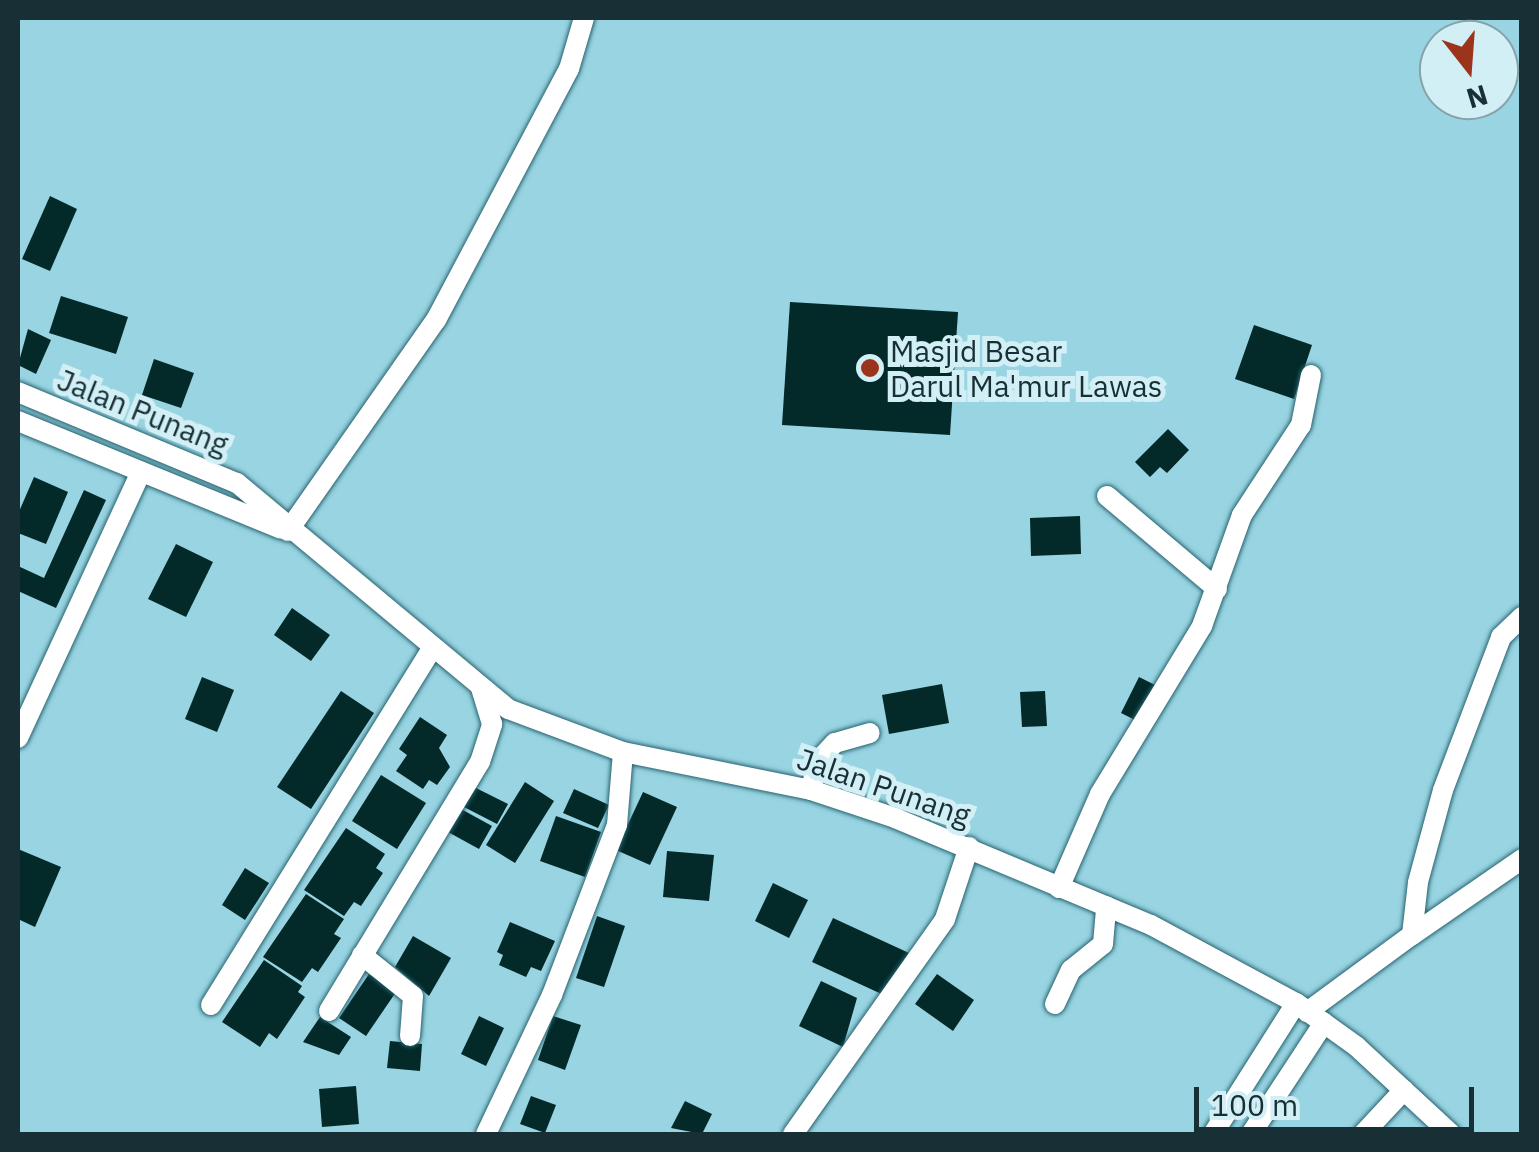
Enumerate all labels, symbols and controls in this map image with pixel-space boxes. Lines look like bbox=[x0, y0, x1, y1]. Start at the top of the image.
north arrow bbox=[1419, 20, 1519, 120]
text: N bbox=[1462, 77, 1492, 118]
place label: Masjid Besar Darul Ma'mur Lawas bbox=[890, 333, 1162, 404]
marker: Masjid Besar Darul Ma'mur Lawas bbox=[859, 357, 881, 379]
street label: Jalan Punang bbox=[52, 361, 234, 463]
street label: Jalan Punang bbox=[793, 741, 975, 833]
scale bar bbox=[1199, 1067, 1479, 1129]
text: 100 m bbox=[1211, 1085, 1298, 1124]

